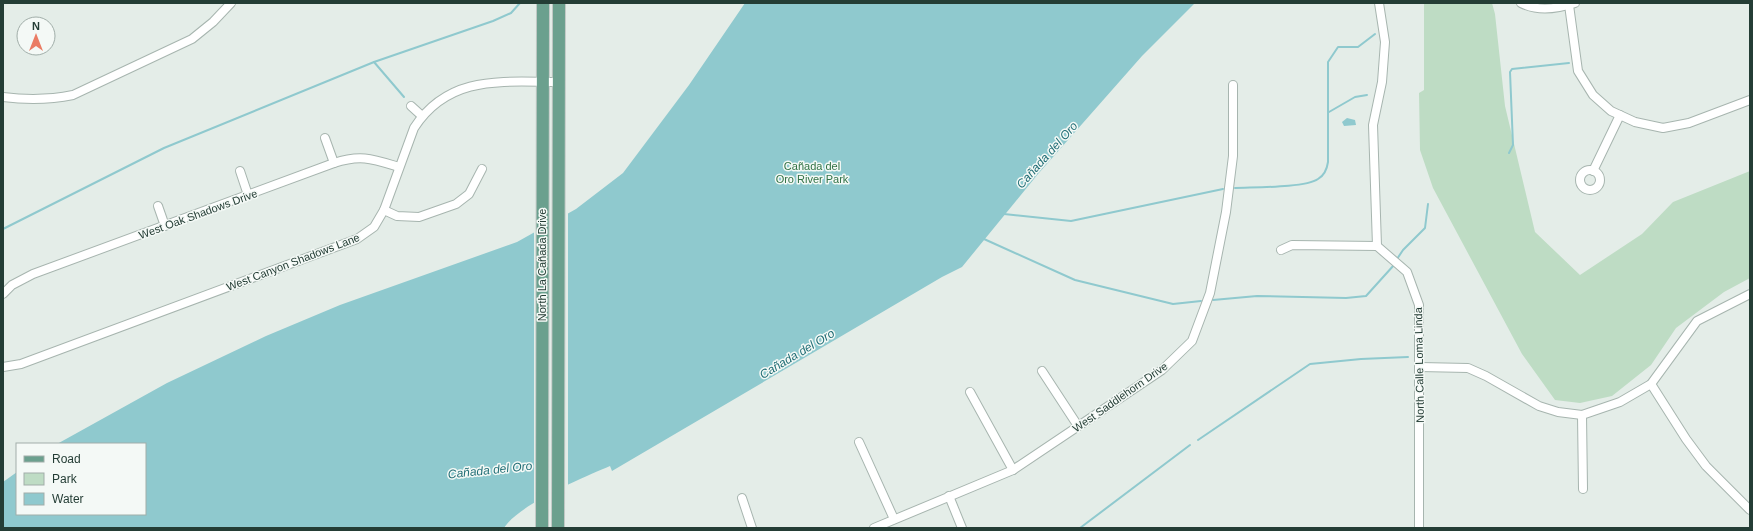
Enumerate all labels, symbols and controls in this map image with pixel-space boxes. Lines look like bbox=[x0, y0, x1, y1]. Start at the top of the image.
north arrow bbox=[16, 16, 56, 56]
text: N bbox=[32, 20, 40, 32]
water label: Cañada del Oro bbox=[1013, 119, 1081, 191]
park label: Cañada del Oro River Park bbox=[776, 160, 849, 185]
street label: West Oak Shadows Drive bbox=[137, 187, 259, 241]
street label: North La Cañada Drive bbox=[536, 209, 548, 321]
street label: West Canyon Shadows Lane bbox=[225, 231, 361, 293]
street label: North Calle Loma Linda bbox=[1412, 306, 1426, 423]
water label: Cañada del Oro bbox=[757, 326, 837, 382]
street label: West Saddlehorn Drive bbox=[1070, 360, 1170, 434]
legend bbox=[16, 443, 146, 515]
text: Road bbox=[52, 452, 81, 466]
water label: Cañada del Oro bbox=[447, 459, 533, 481]
text: Park bbox=[52, 472, 78, 486]
text: Water bbox=[52, 492, 84, 506]

